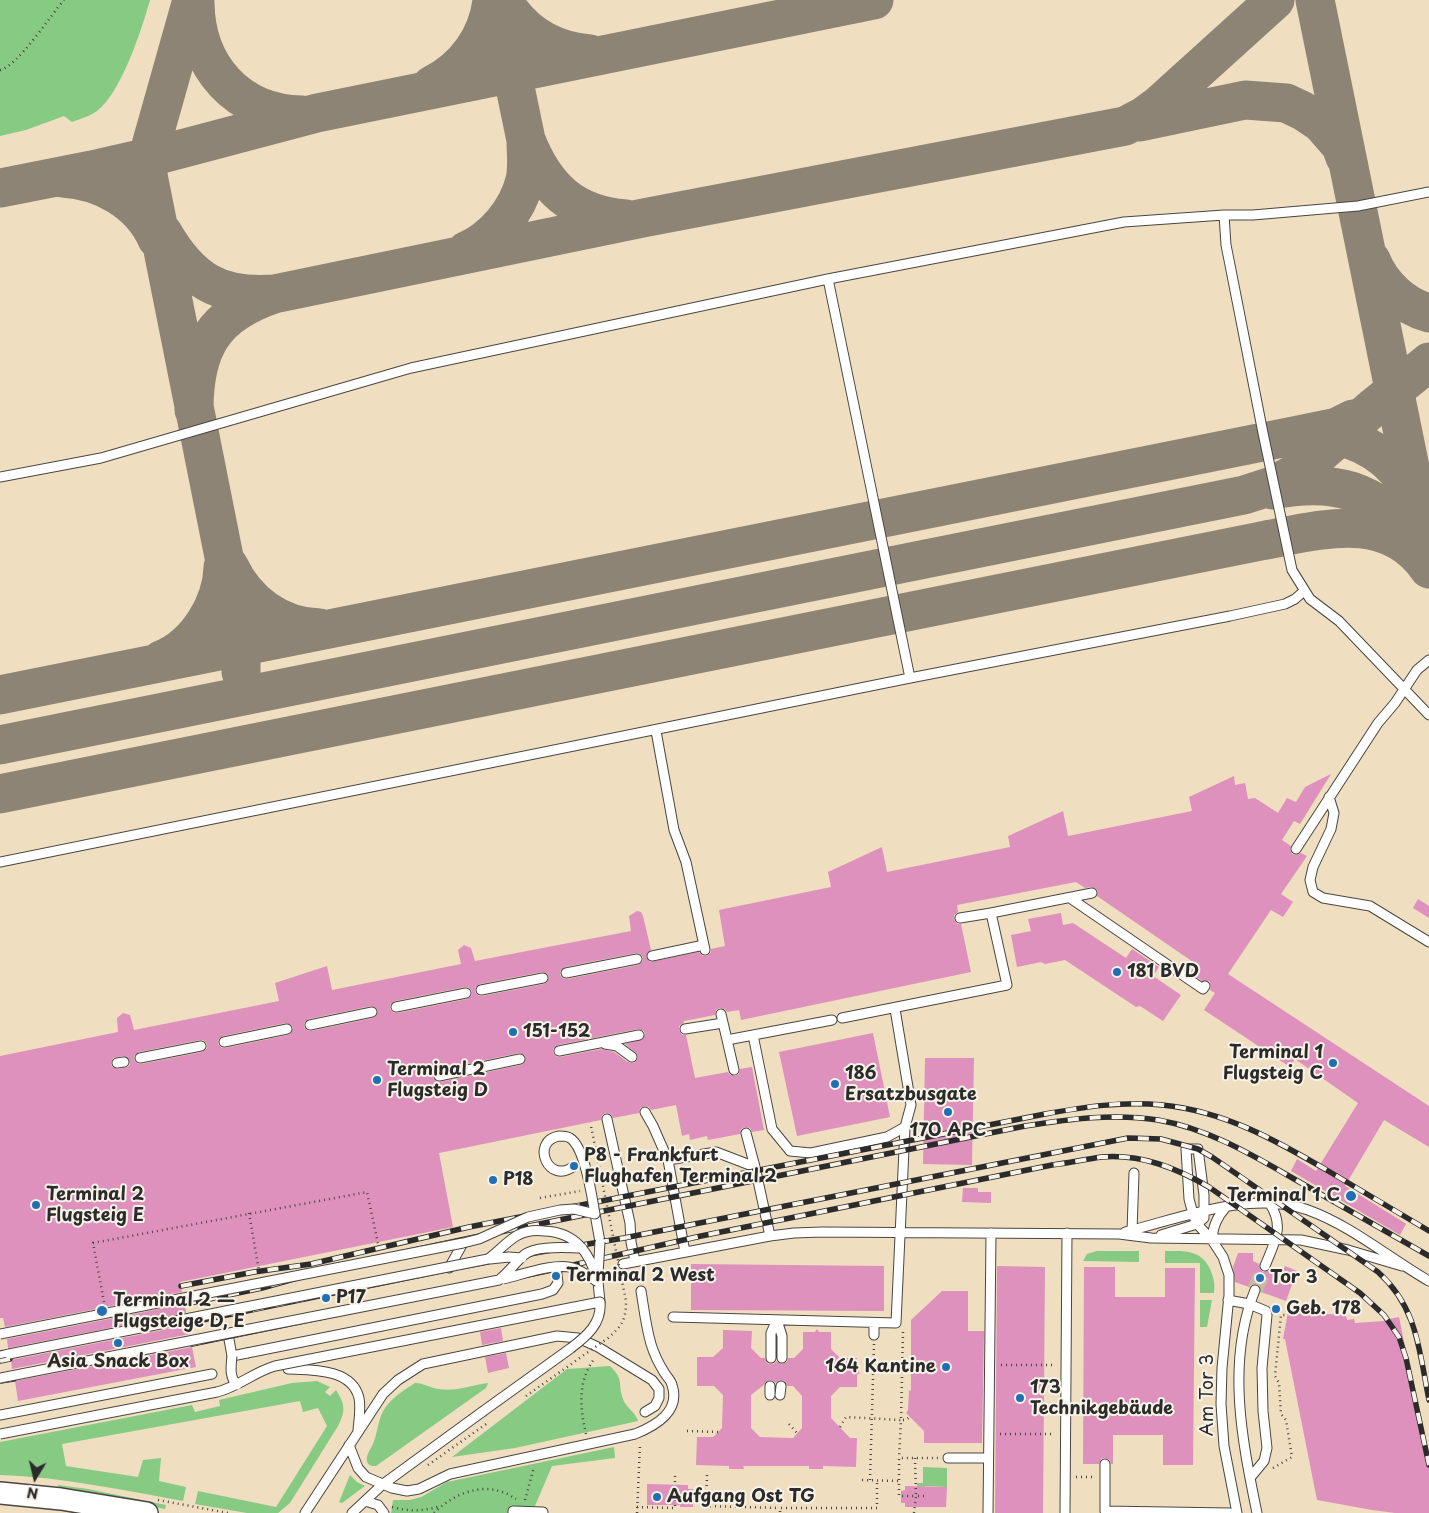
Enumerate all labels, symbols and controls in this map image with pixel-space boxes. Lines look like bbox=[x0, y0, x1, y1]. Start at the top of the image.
place label: 181 BVD bbox=[1127, 961, 1199, 983]
marker: 181 BVD bbox=[1111, 966, 1123, 978]
place label: 151-152 bbox=[523, 1021, 590, 1043]
marker: 151-152 bbox=[507, 1026, 519, 1038]
place label: Terminal 1 Flugsteig C bbox=[1223, 1042, 1323, 1084]
marker: Terminal 1 Flugsteig C bbox=[1327, 1057, 1339, 1069]
place label: Terminal 2 Flugsteig D bbox=[387, 1059, 488, 1102]
place label: 186 Ersatzbusgate bbox=[845, 1063, 977, 1106]
marker: Terminal 2 Flugsteig D bbox=[371, 1074, 383, 1086]
marker: 186 Ersatzbusgate bbox=[829, 1078, 841, 1090]
marker: 170 APC bbox=[942, 1106, 954, 1118]
place label: 170 APC bbox=[910, 1120, 986, 1142]
place label: P8 - Frankfurt Flughafen Terminal 2 bbox=[584, 1145, 777, 1188]
marker: P8 - Frankfurt Flughafen Terminal 2 bbox=[568, 1160, 580, 1172]
place label: P18 bbox=[503, 1169, 534, 1191]
marker: P18 bbox=[487, 1174, 499, 1186]
place label: Terminal 2 Flugsteig E bbox=[46, 1184, 144, 1226]
place label: Terminal 1 C bbox=[1227, 1185, 1340, 1207]
marker: Terminal 1 C bbox=[1344, 1189, 1358, 1203]
marker: Terminal 2 Flugsteig E bbox=[30, 1199, 42, 1211]
place label: Terminal 2 West bbox=[566, 1265, 715, 1287]
place label: Tor 3 bbox=[1270, 1267, 1318, 1289]
marker: Terminal 2 West bbox=[550, 1270, 562, 1282]
marker: Tor 3 bbox=[1254, 1272, 1266, 1284]
place label: P17 bbox=[336, 1287, 366, 1309]
place label: Terminal 2 — Flugsteige D, E bbox=[113, 1290, 245, 1332]
marker: P17 bbox=[320, 1292, 332, 1304]
place label: Geb. 178 bbox=[1286, 1298, 1361, 1320]
marker: Geb. 178 bbox=[1270, 1303, 1282, 1315]
marker: Terminal 2 — Flugsteige D, E bbox=[95, 1304, 109, 1318]
marker: Asia Snack Box bbox=[112, 1337, 124, 1349]
place label: Asia Snack Box bbox=[47, 1351, 189, 1373]
street label: Am Tor 3 bbox=[1197, 1354, 1219, 1436]
place label: 164 Kantine bbox=[825, 1356, 936, 1378]
marker: 164 Kantine bbox=[940, 1361, 952, 1373]
place label: 173 Technikgebäude bbox=[1030, 1377, 1173, 1420]
marker: 173 Technikgebäude bbox=[1014, 1392, 1026, 1404]
north arrow bbox=[10, 1453, 60, 1503]
text: N bbox=[25, 1482, 40, 1505]
place label: Aufgang Ost TG bbox=[667, 1486, 815, 1508]
marker: Aufgang Ost TG bbox=[651, 1491, 663, 1503]

